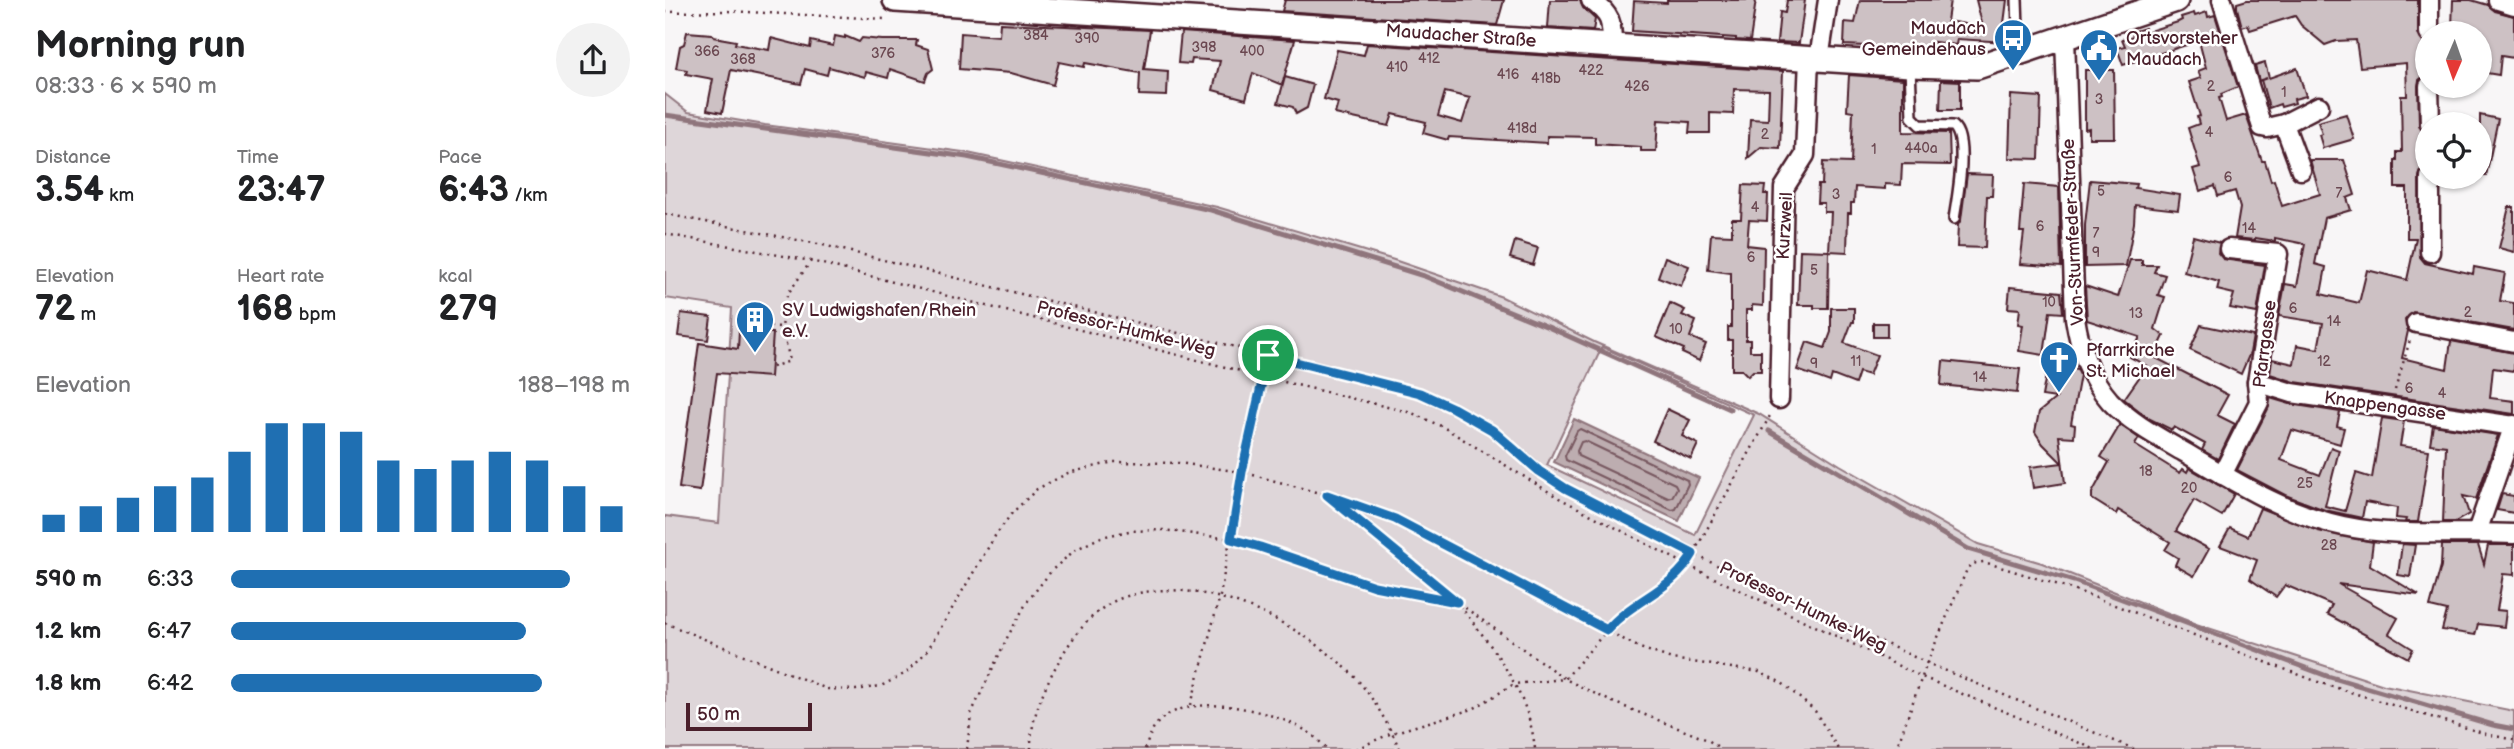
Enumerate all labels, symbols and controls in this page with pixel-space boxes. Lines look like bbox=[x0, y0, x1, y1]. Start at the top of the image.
bus stop icon: Maudach Gemeindehaus bbox=[1992, 17, 2034, 72]
place label: Maudach Gemeindehaus bbox=[1862, 18, 1986, 60]
street label: Maudacher Straße bbox=[1385, 20, 1537, 52]
north arrow bbox=[2415, 21, 2492, 98]
map controls bbox=[2415, 21, 2492, 189]
text: Morning run bbox=[35, 23, 246, 68]
button: share bbox=[556, 23, 630, 97]
house number: 384 bbox=[1023, 27, 1049, 44]
public building icon: Ortsvorsteher Maudach bbox=[2078, 27, 2120, 82]
place label: Ortsvorsteher Maudach bbox=[2126, 28, 2238, 70]
house number: 390 bbox=[1075, 30, 1099, 47]
house number: 398 bbox=[1192, 39, 1216, 56]
house number: 366 bbox=[694, 43, 720, 60]
house number: 400 bbox=[1239, 43, 1265, 60]
house number: 376 bbox=[871, 45, 895, 62]
house number: 412 bbox=[1418, 50, 1441, 67]
house number: 368 bbox=[730, 51, 756, 68]
house number: 410 bbox=[1386, 59, 1408, 76]
house number: 422 bbox=[1578, 62, 1604, 79]
house number: 416 bbox=[1497, 66, 1520, 83]
house number: 418b bbox=[1531, 70, 1561, 87]
text: 08:33 · 6 × 590 m bbox=[35, 72, 217, 100]
house number: 426 bbox=[1624, 78, 1650, 95]
house number: 2 bbox=[2207, 78, 2216, 95]
house number: 1 bbox=[2281, 84, 2287, 101]
house number: 3 bbox=[2095, 91, 2103, 108]
button: locate bbox=[2415, 112, 2492, 189]
house number: 418d bbox=[1507, 120, 1537, 137]
house number: 4 bbox=[2205, 124, 2214, 141]
house number: 2 bbox=[1761, 126, 1770, 143]
street label: Von-Sturmfeder-Straße bbox=[2058, 138, 2088, 326]
house number: 440a bbox=[1904, 140, 1938, 157]
house number: 1 bbox=[1871, 141, 1877, 158]
text: Distance bbox=[35, 146, 111, 169]
text: Time bbox=[237, 146, 279, 169]
text: Pace bbox=[438, 146, 482, 169]
text: 3.54 bbox=[35, 169, 104, 212]
text: 23:47 bbox=[237, 169, 326, 212]
text: 6:43 bbox=[438, 169, 509, 212]
house number: 6 bbox=[2224, 169, 2233, 186]
house number: 5 bbox=[2097, 183, 2105, 200]
text: km bbox=[104, 184, 134, 207]
text: /km bbox=[509, 184, 548, 207]
house number: 7 bbox=[2336, 185, 2343, 202]
house number: 3 bbox=[1832, 186, 1840, 203]
street label: Kurzweil bbox=[1773, 192, 1797, 260]
house number: 4 bbox=[1751, 199, 1760, 216]
house number: 6 bbox=[2036, 218, 2045, 235]
house number: 14 bbox=[2242, 220, 2256, 237]
house number: 7 bbox=[2093, 225, 2100, 242]
house number: 9 bbox=[2092, 244, 2100, 261]
house number: 6 bbox=[1747, 249, 1756, 266]
house number: 5 bbox=[1810, 262, 1818, 279]
text: Elevation bbox=[35, 265, 114, 288]
text: Heart rate bbox=[237, 265, 324, 288]
text: kcal bbox=[438, 265, 472, 288]
text: 72 bbox=[35, 288, 75, 331]
text: 168 bbox=[237, 288, 294, 331]
text: 279 bbox=[438, 288, 498, 331]
house number: 10 bbox=[2042, 294, 2056, 311]
street label: Professor-Humke-Weg bbox=[1034, 297, 1218, 361]
building icon: SV Ludwigshafen/Rhein e.V. bbox=[734, 299, 776, 354]
street label: Pfarrgasse bbox=[2249, 299, 2281, 389]
place label: SV Ludwigshafen/Rhein e.V. bbox=[782, 300, 976, 342]
house number: 6 bbox=[2289, 300, 2298, 317]
text: m bbox=[75, 303, 96, 326]
text: bpm bbox=[294, 303, 336, 326]
house number: 2 bbox=[2464, 304, 2473, 321]
house number: 13 bbox=[2129, 305, 2143, 322]
house number: 14 bbox=[2327, 313, 2341, 330]
house number: 10 bbox=[1669, 321, 1683, 338]
pin bbox=[1238, 325, 1298, 385]
icon: arrive bbox=[1249, 336, 1287, 374]
church icon: Pfarrkirche St. Michael bbox=[2038, 339, 2080, 394]
place label: Pfarrkirche St. Michael bbox=[2086, 340, 2175, 382]
house number: 11 bbox=[1851, 353, 1861, 370]
house number: 12 bbox=[2317, 353, 2332, 370]
house number: 9 bbox=[1810, 355, 1818, 372]
house number: 14 bbox=[1973, 369, 1987, 386]
text: Elevation bbox=[35, 371, 131, 399]
text: 188–198 m bbox=[518, 371, 630, 399]
house number: 6 bbox=[2405, 380, 2414, 397]
house number: 4 bbox=[2438, 385, 2447, 402]
street label: Knappengasse bbox=[2323, 387, 2448, 425]
house number: 18 bbox=[2139, 463, 2153, 480]
house number: 25 bbox=[2297, 475, 2313, 492]
house number: 20 bbox=[2181, 480, 2197, 497]
house number: 28 bbox=[2321, 537, 2337, 554]
street label: Professor-Humke-Weg bbox=[1716, 557, 1890, 657]
text: 590 m bbox=[35, 565, 102, 593]
text: 6:33 bbox=[147, 565, 194, 593]
text: 1.2 km bbox=[35, 617, 101, 645]
text: 6:47 bbox=[147, 617, 191, 645]
text: 1.8 km bbox=[35, 669, 101, 697]
text: 6:42 bbox=[147, 669, 193, 697]
scale bar bbox=[686, 700, 812, 732]
text: 50 m bbox=[697, 703, 740, 726]

